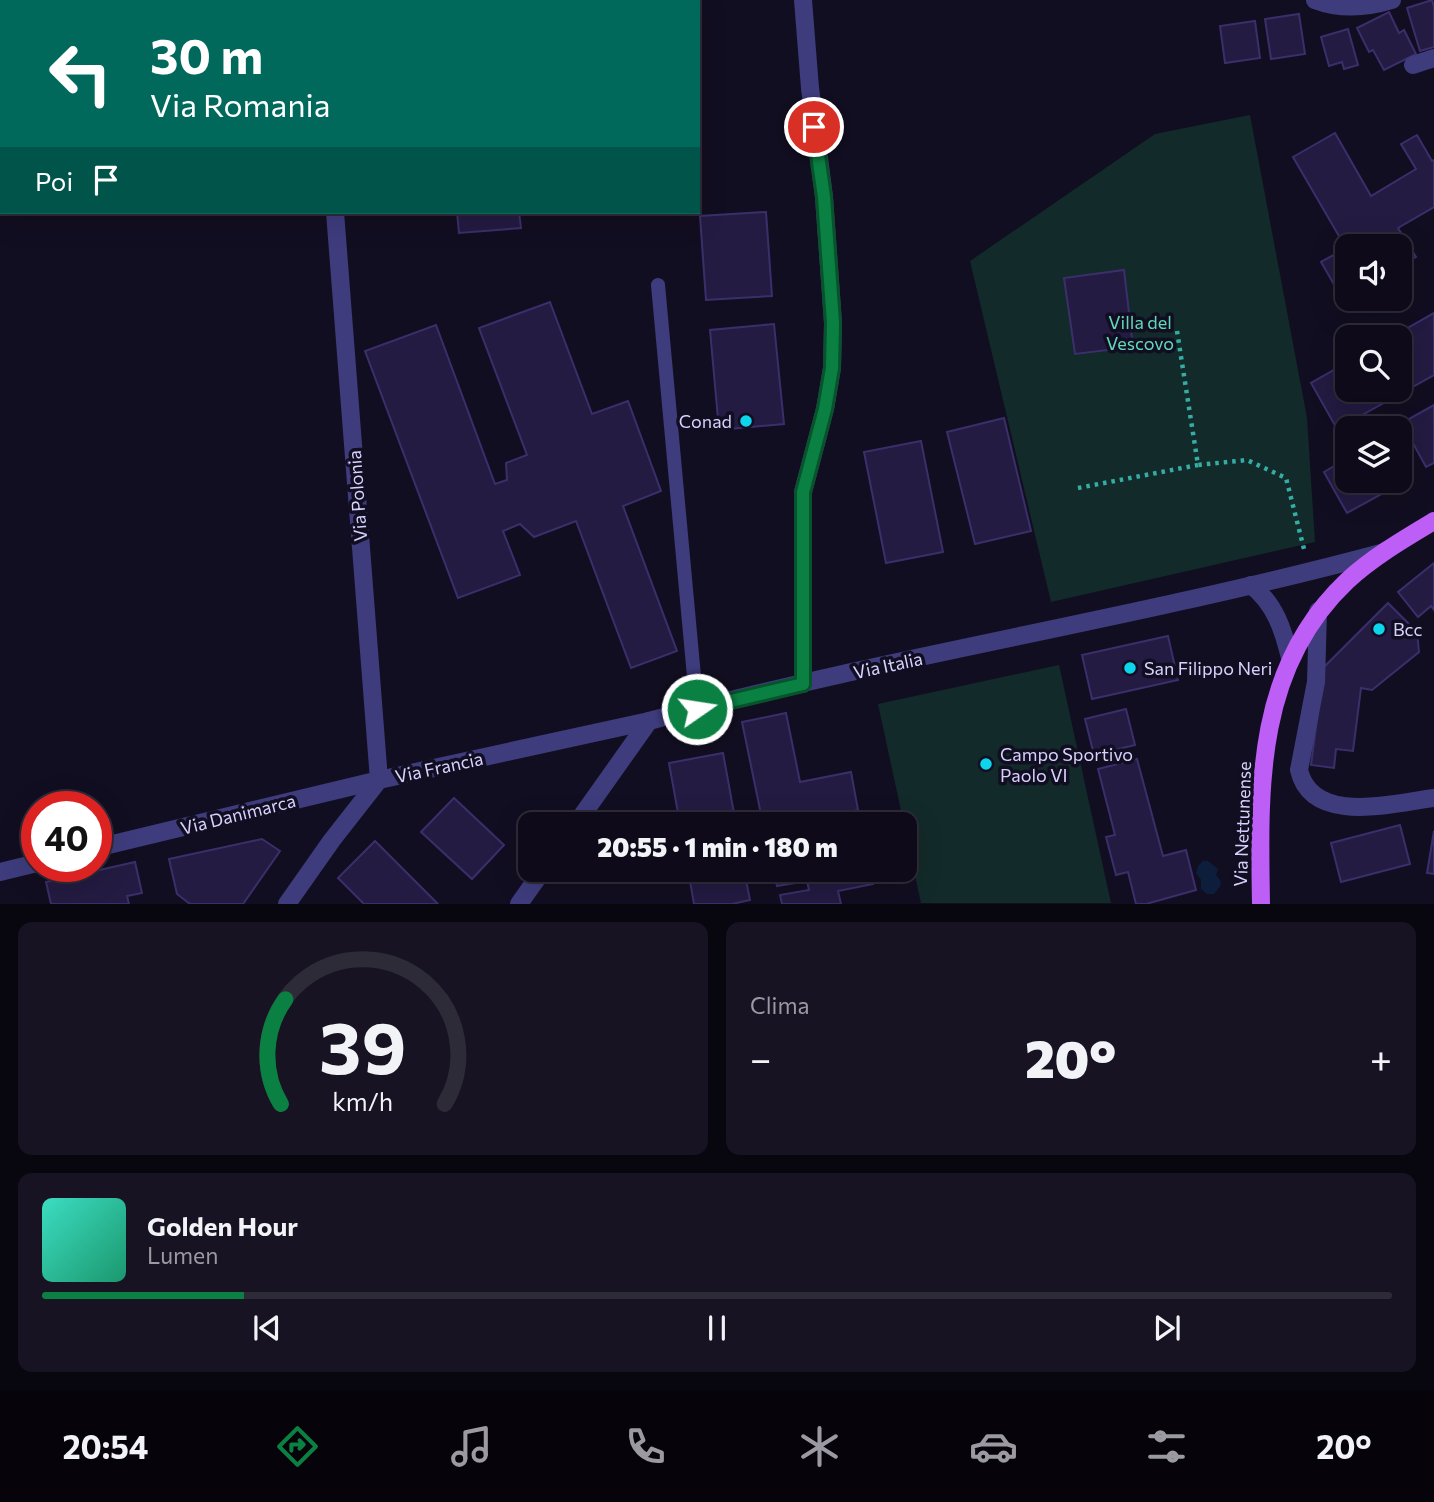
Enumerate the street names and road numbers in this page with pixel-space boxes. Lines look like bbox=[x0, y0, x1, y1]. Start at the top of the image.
street label: Via Polonia bbox=[343, 450, 371, 542]
street label: Via Italia bbox=[851, 647, 925, 683]
street label: Via Francia bbox=[393, 747, 485, 787]
street label: Via Nettunense bbox=[1229, 761, 1255, 887]
street label: Via Danimarca bbox=[178, 789, 298, 839]

